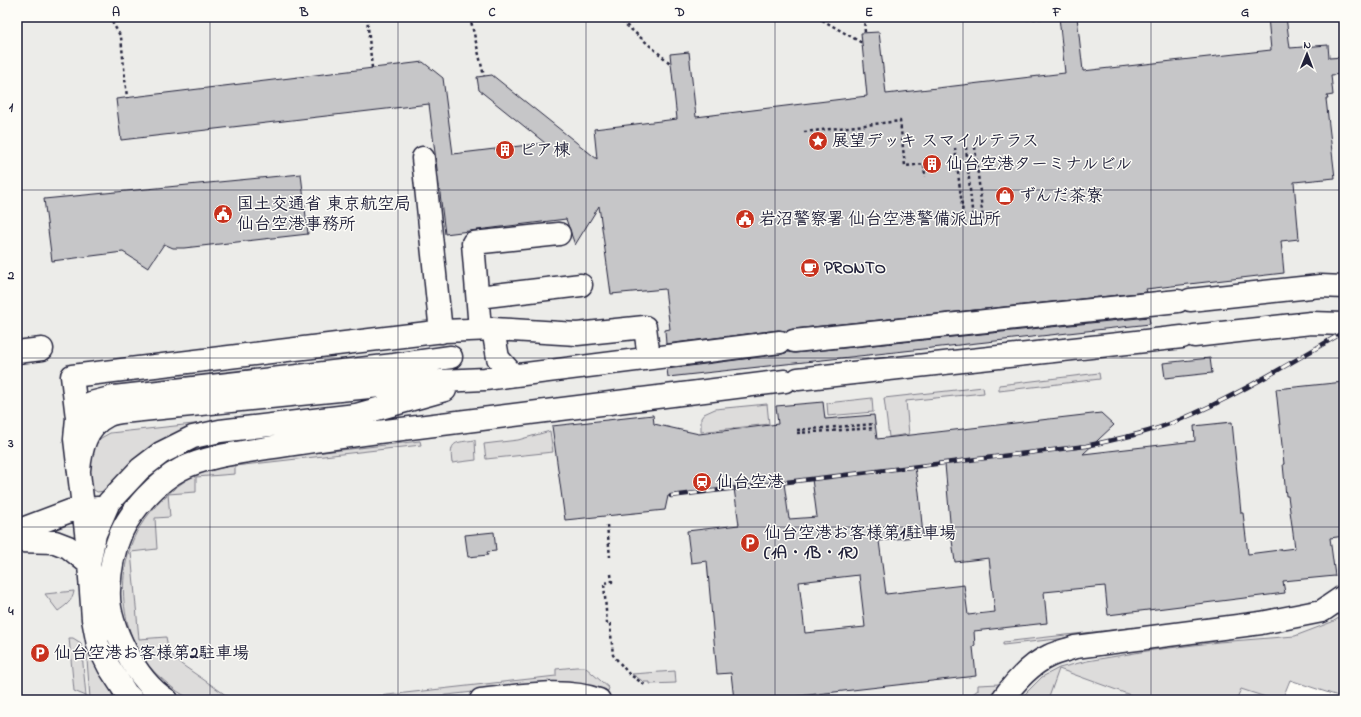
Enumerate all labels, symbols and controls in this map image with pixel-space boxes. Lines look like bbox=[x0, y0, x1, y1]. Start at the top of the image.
text: A bbox=[112, 3, 120, 22]
text: B bbox=[299, 3, 309, 22]
text: C bbox=[488, 3, 496, 22]
text: D bbox=[674, 3, 685, 22]
text: E bbox=[865, 3, 873, 22]
text: F bbox=[1052, 3, 1062, 22]
text: G bbox=[1241, 3, 1249, 22]
north arrow bbox=[1287, 34, 1327, 74]
text: N bbox=[1303, 37, 1311, 53]
text: 1 bbox=[9, 98, 14, 117]
place label: 展望デッキ スマイルテラス bbox=[832, 129, 1039, 154]
place icon: 展望デッキ スマイルテラス bbox=[807, 130, 829, 152]
place label: ピア棟 bbox=[519, 138, 571, 163]
building icon: ピア棟 bbox=[494, 139, 516, 161]
place label: 仙台空港ターミナルビル bbox=[946, 152, 1132, 177]
building icon: 仙台空港ターミナルビル bbox=[921, 153, 943, 175]
place label: ずんだ茶寮 bbox=[1019, 184, 1103, 209]
shop icon: ずんだ茶寮 bbox=[994, 185, 1016, 207]
place label: 国土交通省 東京航空局 仙台空港事務所 bbox=[237, 192, 411, 237]
public building icon: 国土交通省 東京航空局 仙台空港事務所 bbox=[212, 203, 234, 225]
place label: 岩沼警察署 仙台空港警備派出所 bbox=[759, 207, 1001, 232]
public building icon: 岩沼警察署 仙台空港警備派出所 bbox=[734, 208, 756, 230]
place label: PRONTO bbox=[824, 256, 886, 281]
cafe icon: PRONTO bbox=[799, 257, 821, 279]
text: 2 bbox=[7, 266, 15, 285]
text: 3 bbox=[7, 434, 14, 453]
place label: 仙台空港 bbox=[716, 470, 784, 495]
station icon: 仙台空港 bbox=[691, 471, 713, 493]
place label: 仙台空港お客様第1駐車場 (1A・1B・1R) bbox=[764, 521, 956, 566]
parking icon: 仙台空港お客様第1駐車場 (1A・1B・1R) bbox=[739, 532, 761, 554]
text: 4 bbox=[7, 602, 14, 621]
place label: 仙台空港お客様第2駐車場 bbox=[54, 641, 249, 666]
parking icon: 仙台空港お客様第2駐車場 bbox=[29, 642, 51, 664]

